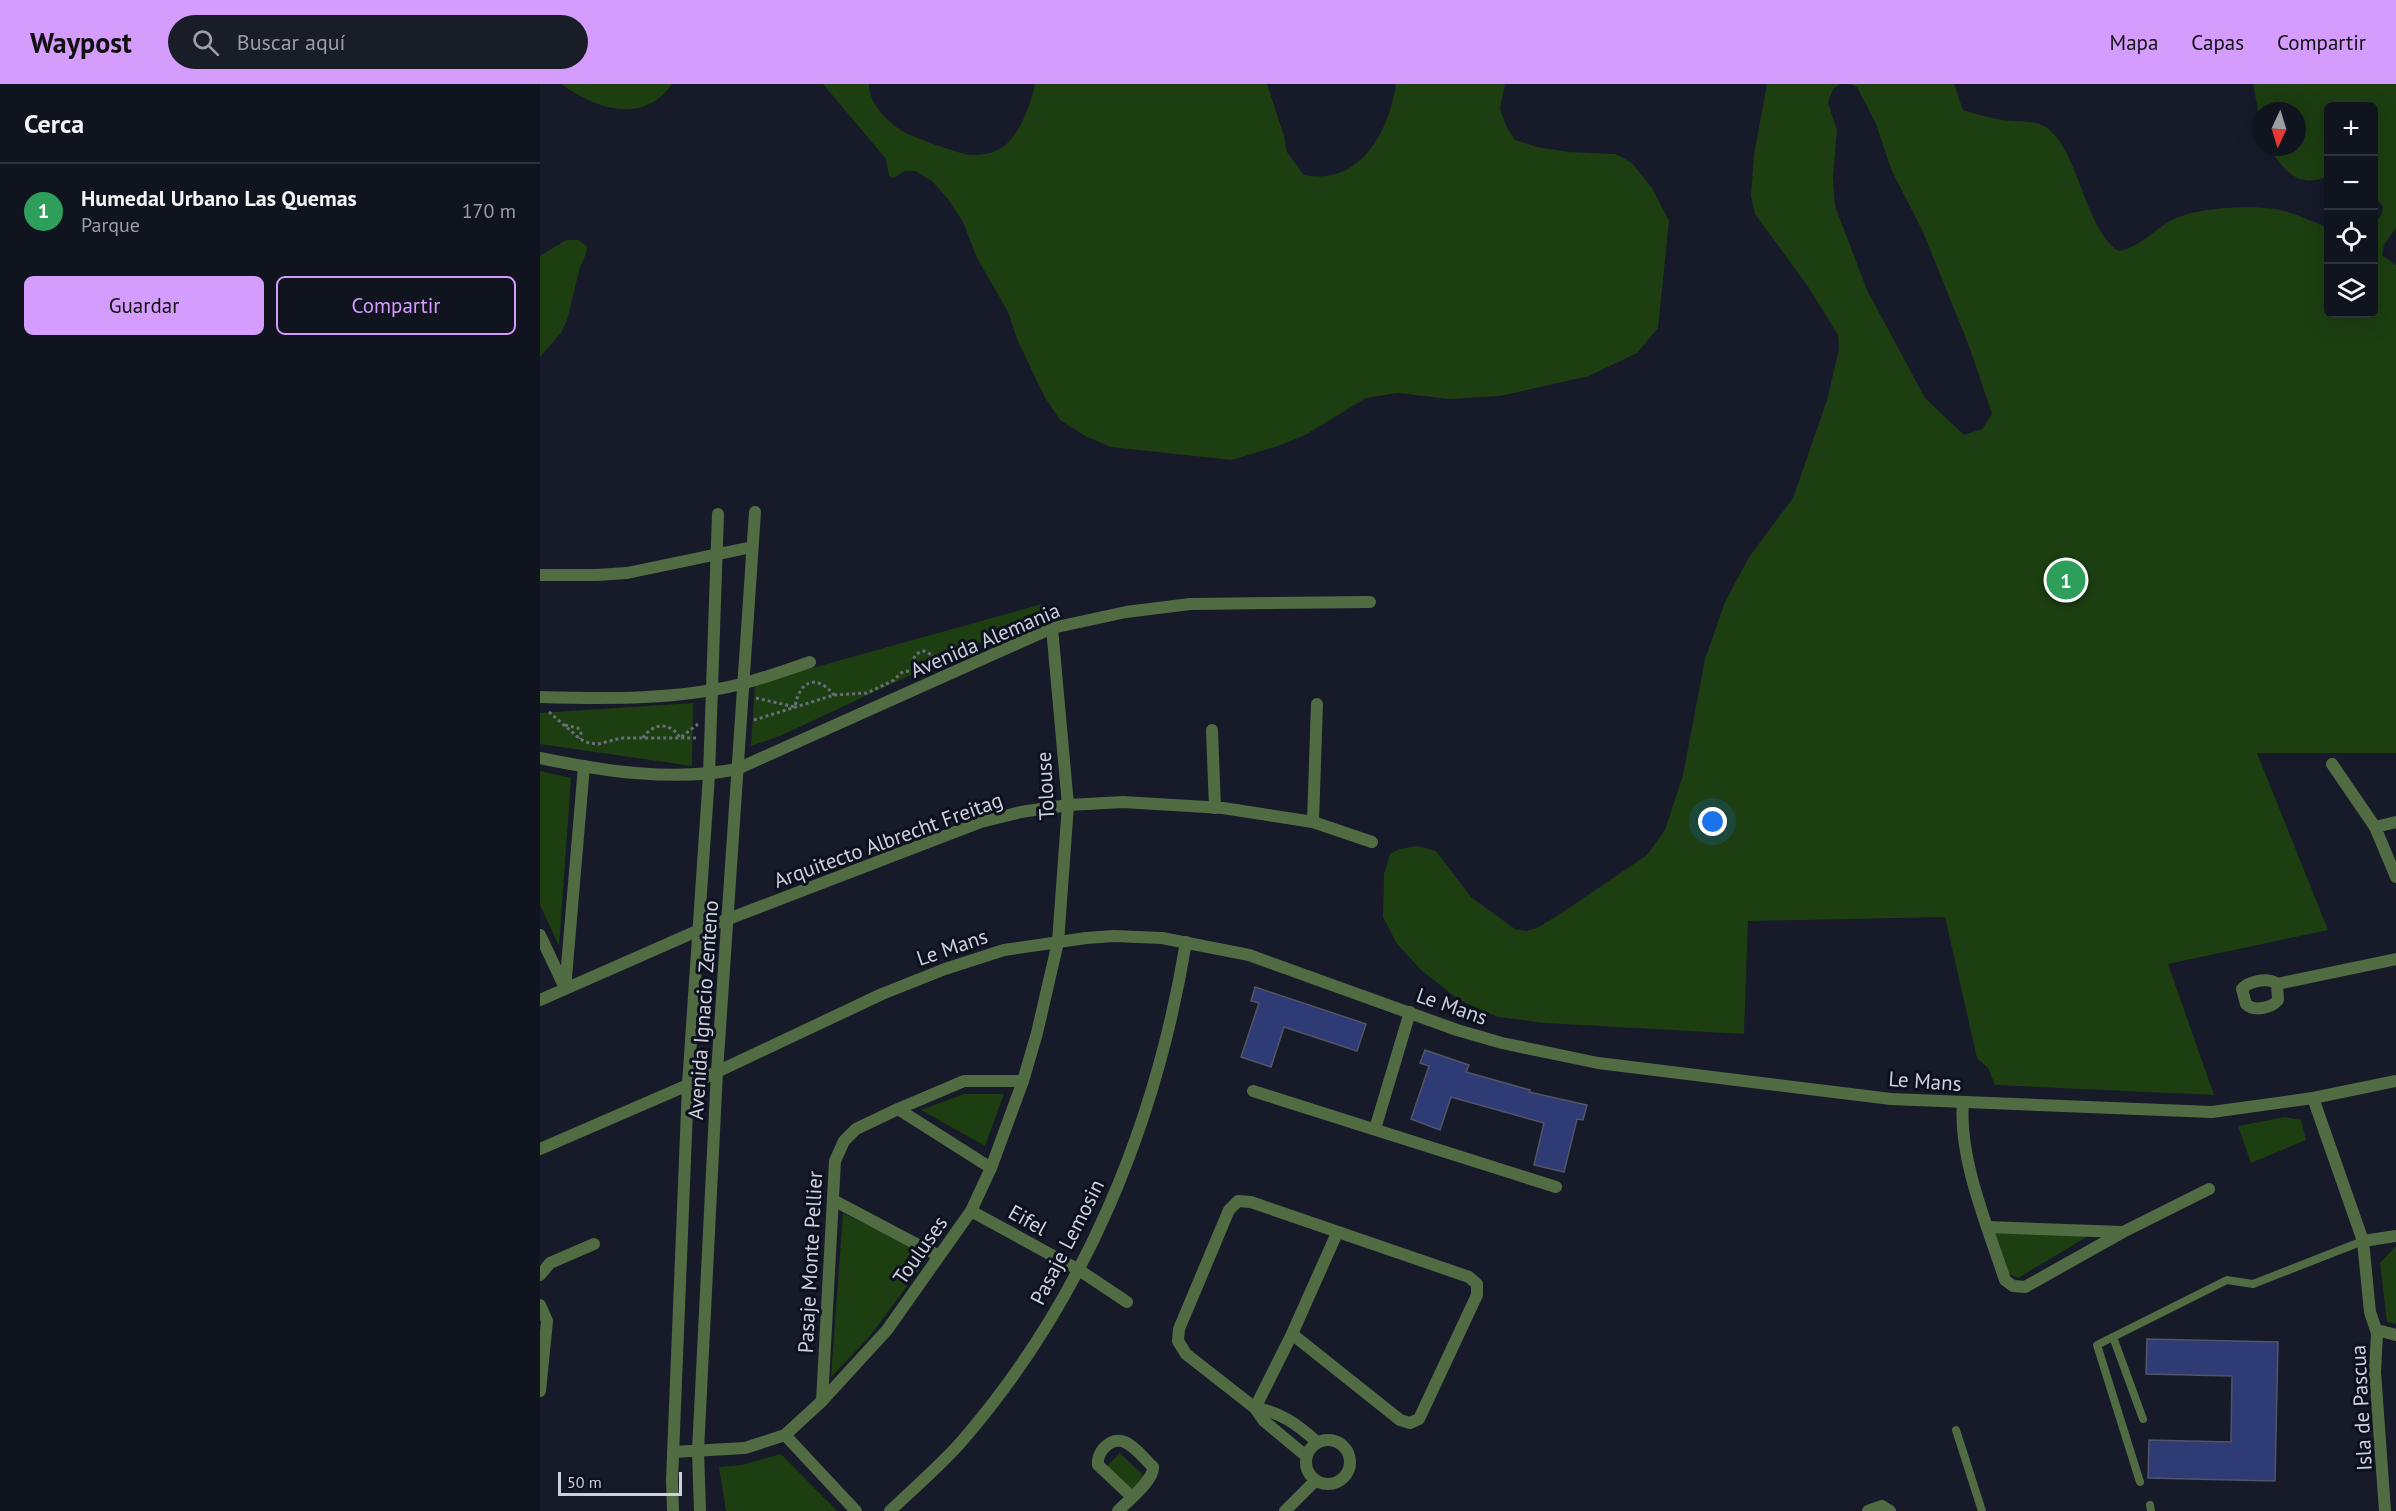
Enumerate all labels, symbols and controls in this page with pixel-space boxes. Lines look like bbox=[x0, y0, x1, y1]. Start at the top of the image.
search box bbox=[168, 15, 588, 69]
text: Waypost bbox=[30, 24, 132, 61]
icon: search bbox=[189, 26, 222, 59]
text: Buscar aquí bbox=[237, 28, 345, 56]
text: Mapa bbox=[2110, 29, 2158, 56]
text: Capas bbox=[2191, 29, 2244, 56]
text: Compartir bbox=[2277, 29, 2366, 56]
north arrow bbox=[2252, 102, 2306, 156]
map controls bbox=[2324, 102, 2378, 318]
button: + bbox=[2324, 102, 2378, 156]
text: Cerca bbox=[24, 107, 84, 140]
button: − bbox=[2324, 156, 2378, 210]
text: Humedal Urbano Las Quemas bbox=[81, 184, 357, 212]
text: 1 bbox=[38, 198, 49, 224]
text: 170 m bbox=[462, 198, 516, 224]
button: locate bbox=[2324, 210, 2378, 264]
text: Parque bbox=[81, 212, 140, 238]
button: layers bbox=[2324, 264, 2378, 318]
button: Guardar bbox=[24, 276, 264, 335]
button: Compartir bbox=[276, 276, 516, 335]
pin: 1 bbox=[2046, 558, 2086, 602]
street label: Avenida Alemania bbox=[906, 596, 1064, 684]
street label: Tolouse bbox=[1030, 751, 1060, 821]
street label: Arquitecto Albrecht Freitag bbox=[770, 786, 1006, 894]
your location bbox=[1698, 807, 1727, 836]
street label: Avenida Ignacio Zenteno bbox=[682, 899, 724, 1121]
street label: Le Mans bbox=[913, 922, 991, 972]
street label: Le Mans bbox=[1413, 981, 1491, 1031]
street label: Le Mans bbox=[1888, 1065, 1962, 1097]
street label: Pasaje Monte Pellier bbox=[792, 1170, 828, 1354]
street label: Pasaje Lemosin bbox=[1024, 1175, 1110, 1309]
street label: Eifel bbox=[1004, 1198, 1052, 1242]
street label: Touluses bbox=[887, 1211, 953, 1289]
street label: Isla de Pascua bbox=[2344, 1344, 2378, 1472]
scale bar bbox=[558, 1469, 682, 1496]
text: 50 m bbox=[567, 1472, 602, 1492]

